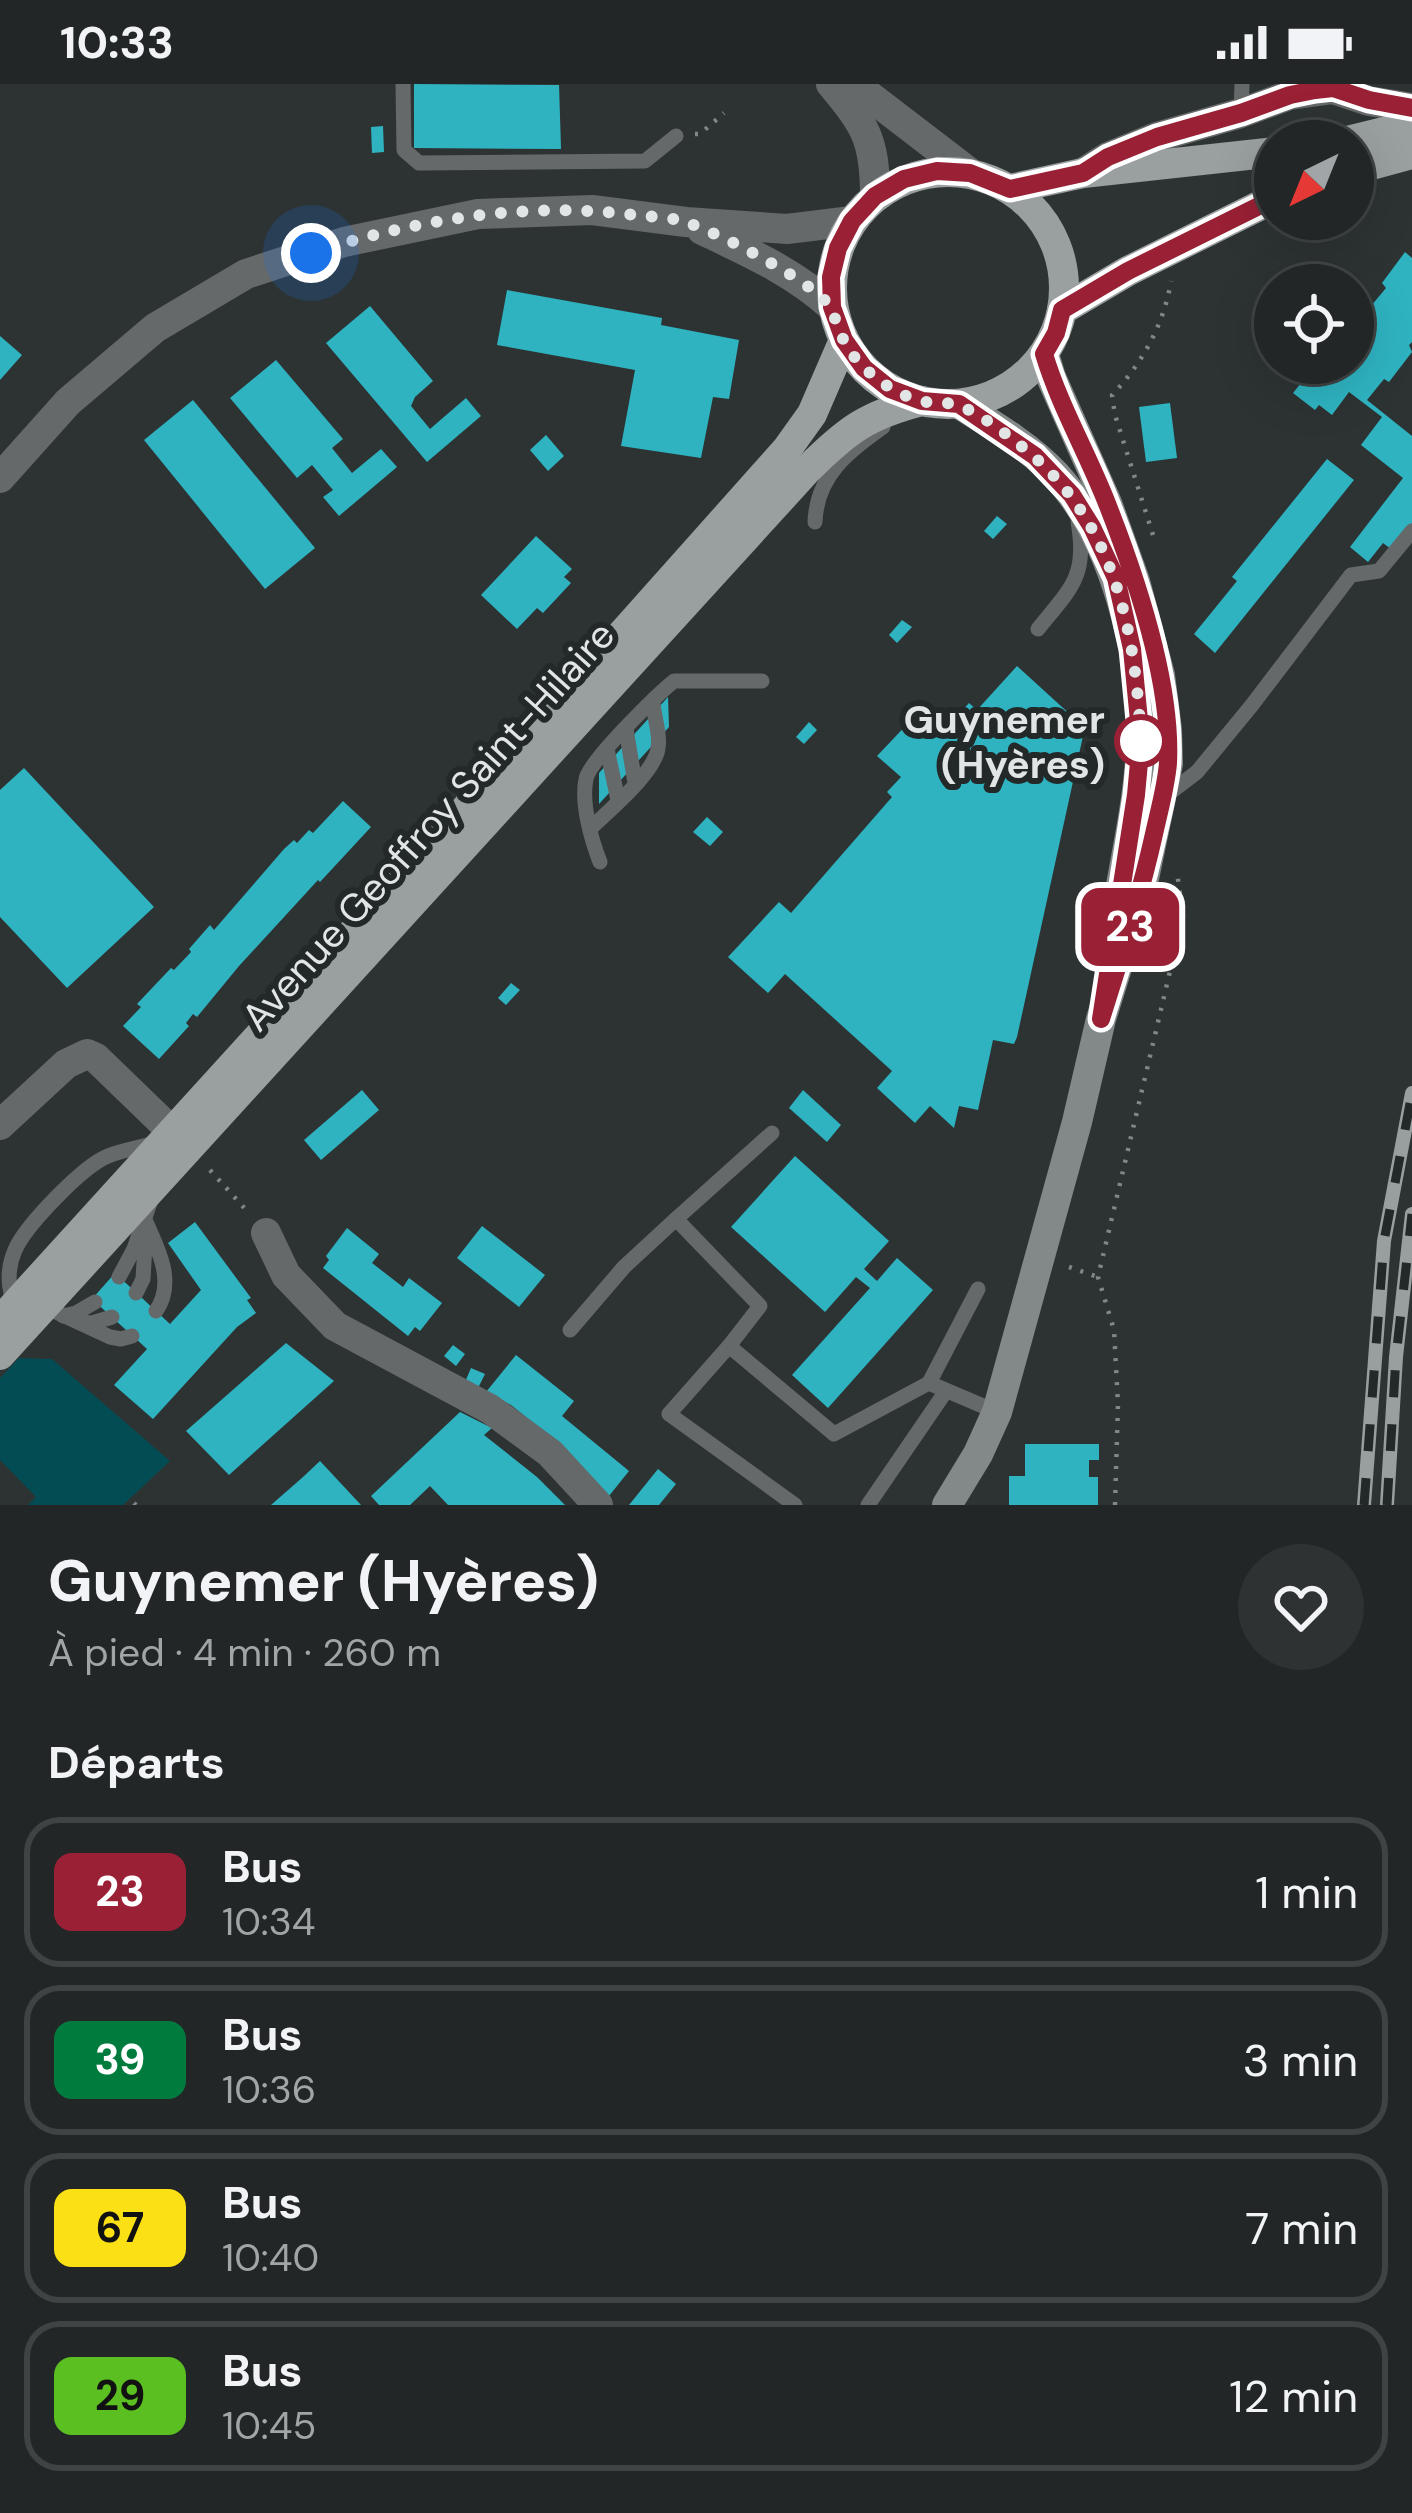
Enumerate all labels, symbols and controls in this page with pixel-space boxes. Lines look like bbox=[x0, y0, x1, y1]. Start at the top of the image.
text: 10:33 bbox=[60, 13, 174, 72]
north arrow bbox=[1254, 120, 1374, 240]
map controls bbox=[1254, 120, 1374, 384]
your location bbox=[281, 223, 341, 283]
button: locate bbox=[1254, 264, 1374, 384]
street label: Avenue Geoffroy Saint-Hilaire bbox=[230, 610, 626, 1042]
place label: Guynemer (Hyères) bbox=[903, 694, 1105, 790]
marker: Guynemer (Hyères) bbox=[1116, 716, 1166, 766]
line badge: 23 bbox=[1076, 888, 1184, 966]
text: 23 bbox=[1105, 899, 1155, 954]
text: Guynemer (Hyères) bbox=[48, 1544, 599, 1619]
button: heart bbox=[1238, 1544, 1364, 1670]
text: À pied · 4 min · 260 m bbox=[48, 1627, 441, 1678]
text: Départs bbox=[48, 1733, 225, 1792]
text: Bus bbox=[222, 1837, 302, 1896]
text: 1 min bbox=[1255, 1863, 1358, 1922]
text: 23 bbox=[95, 1864, 145, 1919]
text: 10:34 bbox=[222, 1896, 315, 1947]
text: Bus bbox=[222, 2005, 302, 2064]
text: 3 min bbox=[1243, 2031, 1358, 2090]
text: 39 bbox=[95, 2032, 146, 2087]
text: 10:36 bbox=[222, 2064, 316, 2115]
text: Bus bbox=[222, 2173, 302, 2232]
text: 7 min bbox=[1245, 2199, 1358, 2258]
text: 67 bbox=[96, 2200, 144, 2255]
text: 10:40 bbox=[222, 2232, 319, 2283]
text: Bus bbox=[222, 2341, 302, 2400]
text: 12 min bbox=[1229, 2367, 1358, 2426]
text: 29 bbox=[95, 2368, 145, 2423]
text: 10:45 bbox=[222, 2400, 316, 2451]

